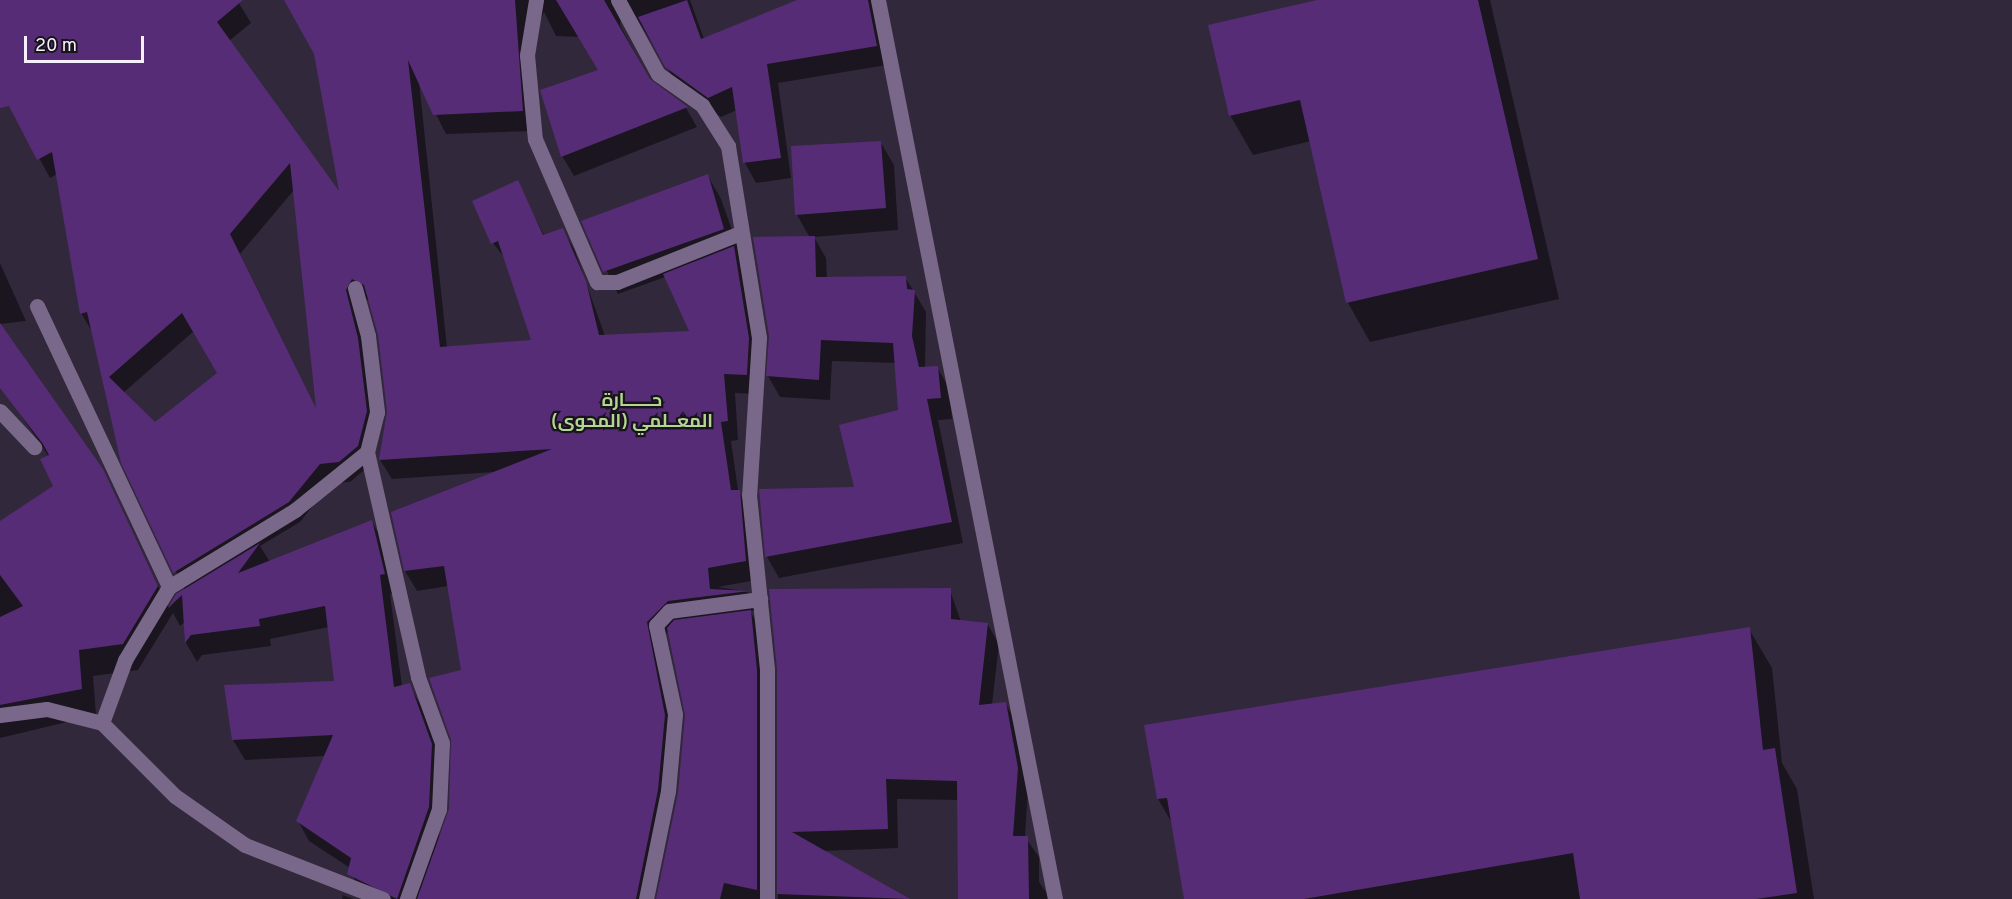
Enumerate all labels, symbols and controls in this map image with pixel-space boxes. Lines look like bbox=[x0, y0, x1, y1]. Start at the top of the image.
scale bar bbox=[27, 24, 147, 62]
text: 20 m bbox=[35, 35, 77, 58]
district label: حــــــارة المعــلمي (المحوى) bbox=[551, 392, 713, 434]

